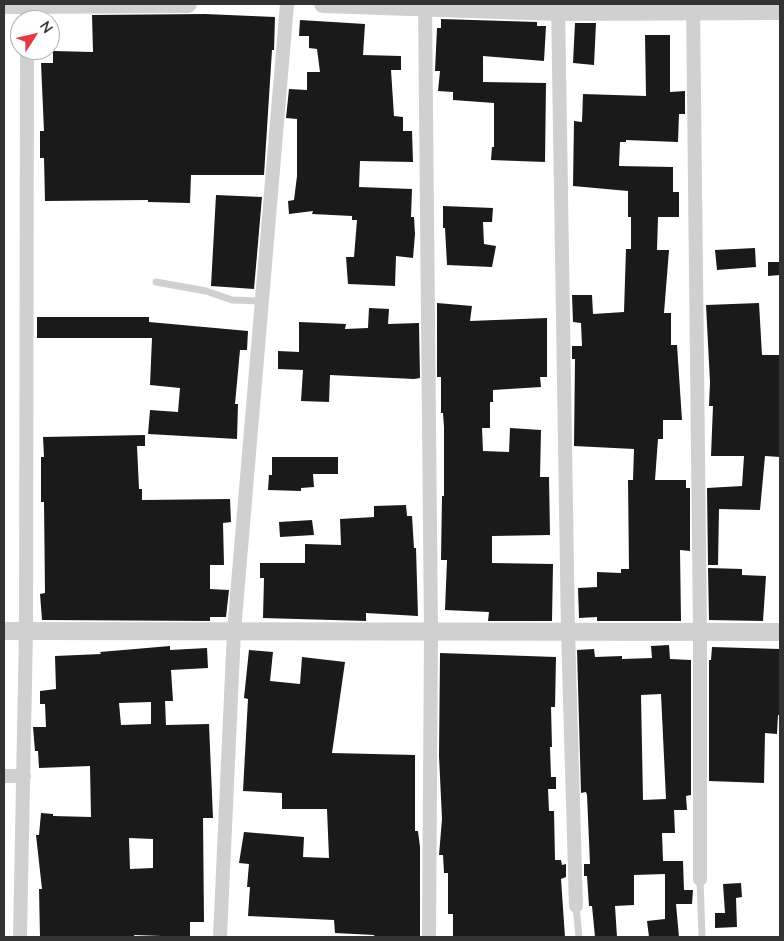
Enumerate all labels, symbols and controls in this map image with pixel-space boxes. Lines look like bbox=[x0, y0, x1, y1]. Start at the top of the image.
north arrow bbox=[10, 10, 60, 60]
text: N bbox=[37, 17, 57, 36]

